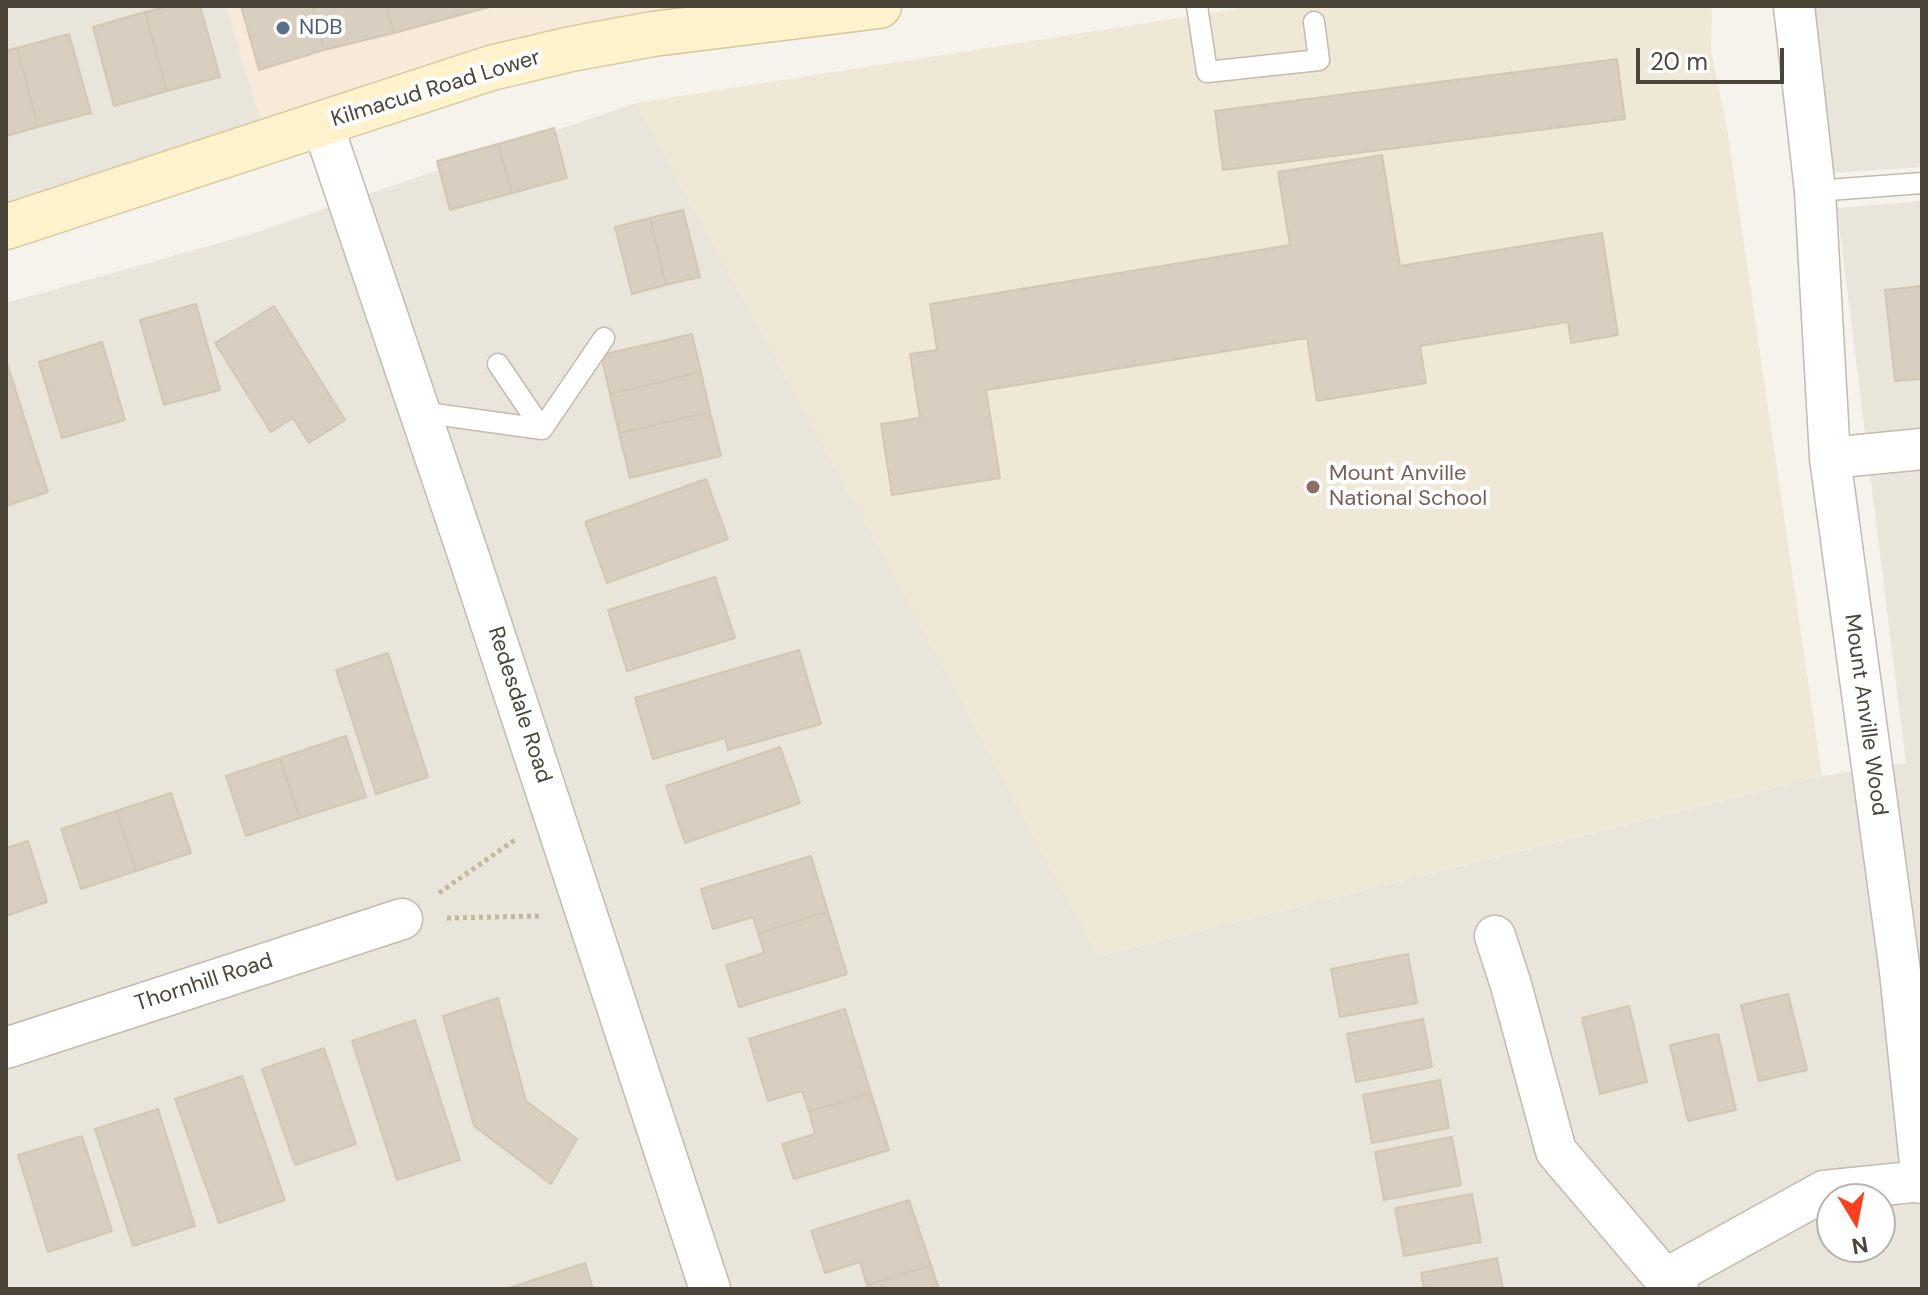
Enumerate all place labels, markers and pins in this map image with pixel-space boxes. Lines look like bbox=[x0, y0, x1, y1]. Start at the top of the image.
place label: NDB bbox=[299, 15, 343, 41]
marker: NDB bbox=[274, 19, 292, 37]
place label: Mount Anville National School bbox=[1329, 461, 1487, 512]
marker: Mount Anville National School bbox=[1304, 478, 1322, 496]

